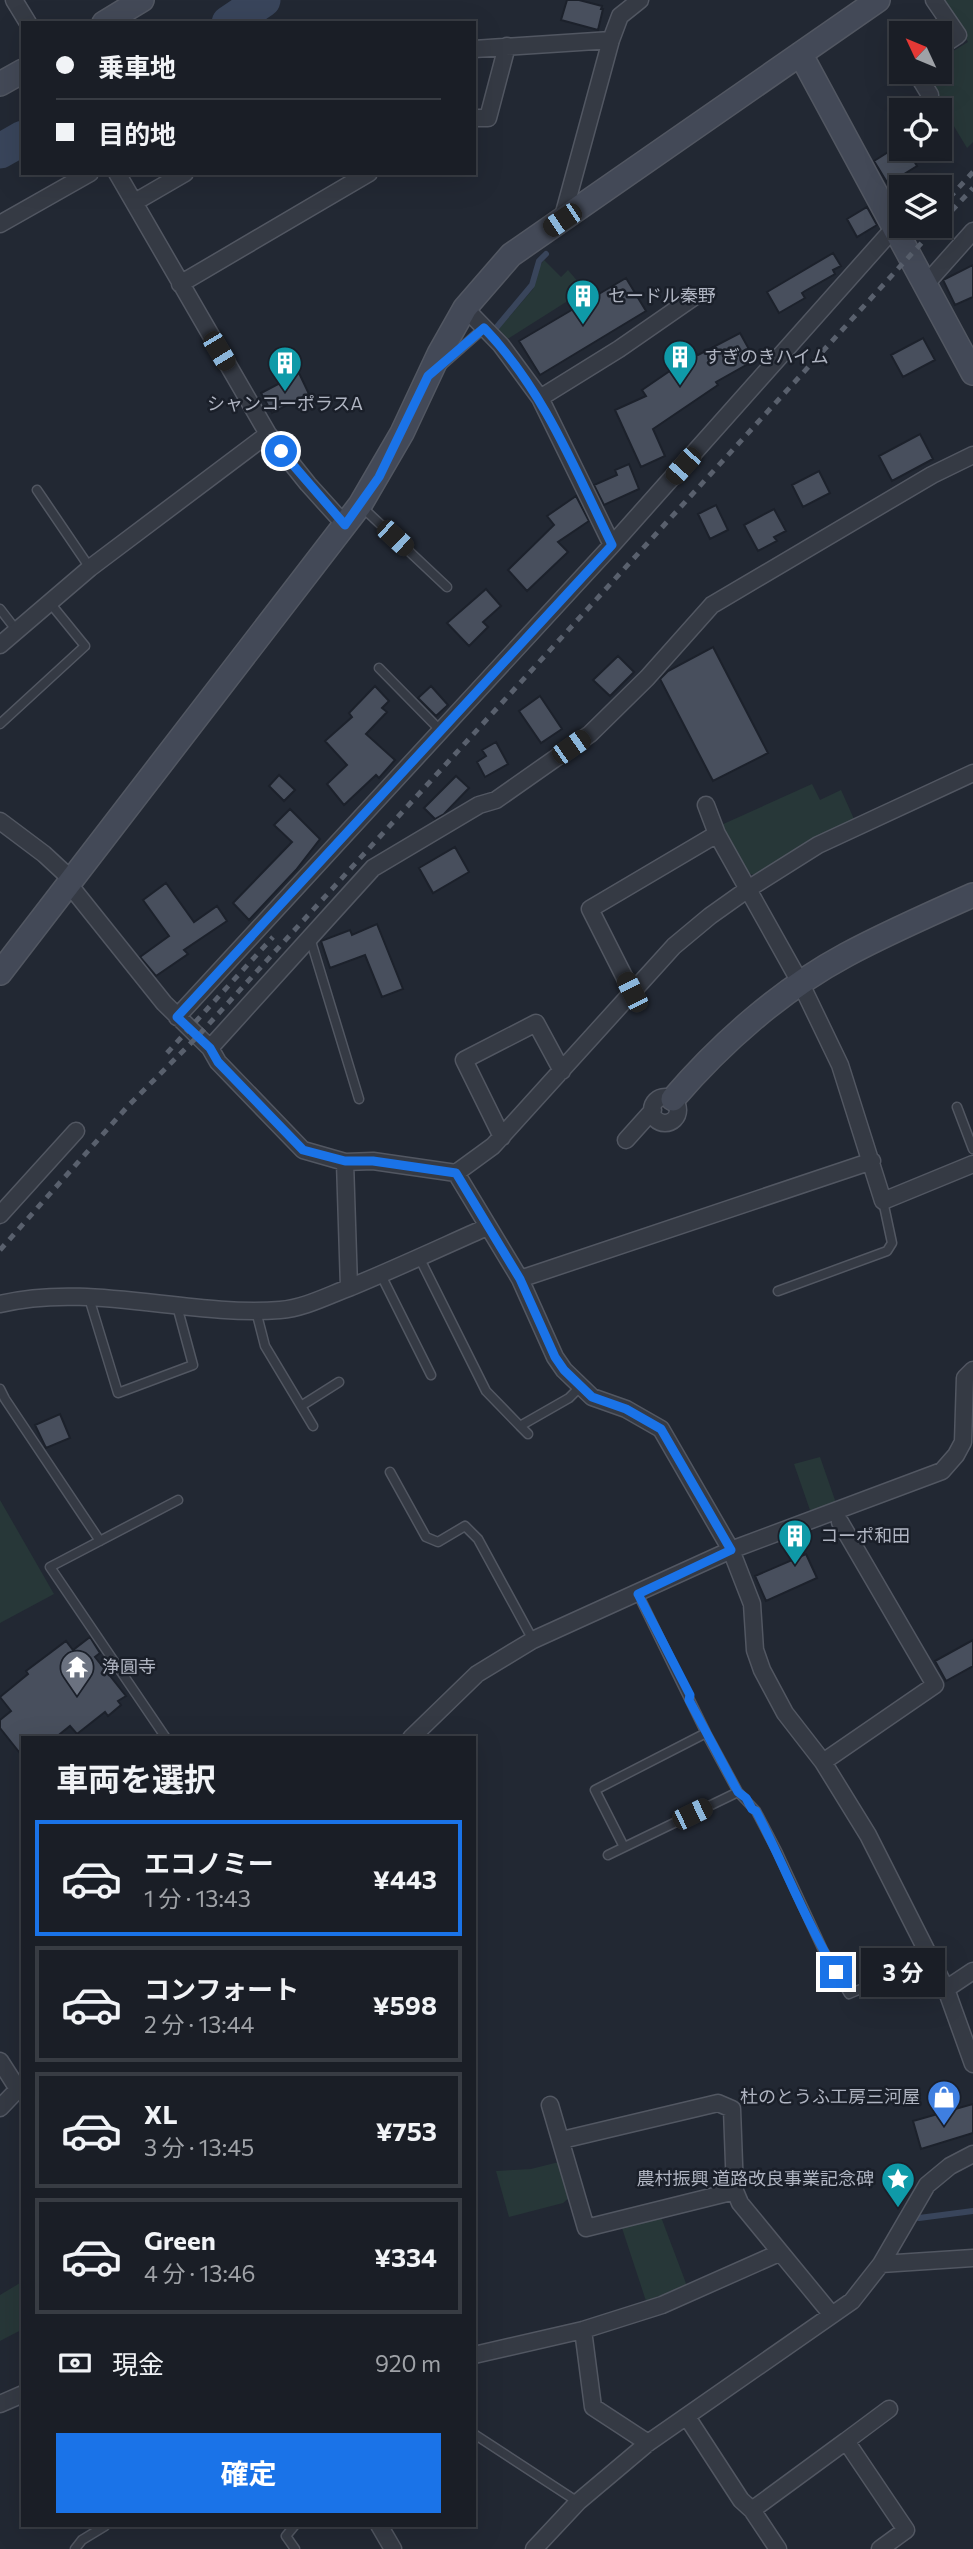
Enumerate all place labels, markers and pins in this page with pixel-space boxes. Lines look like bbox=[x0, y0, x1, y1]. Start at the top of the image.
building icon: セードル秦野 bbox=[564, 277, 602, 326]
place label: セードル秦野 bbox=[608, 284, 716, 306]
building icon: すぎのきハイム bbox=[661, 338, 699, 387]
building icon: シャンコーポラスA bbox=[266, 344, 304, 393]
place label: すぎのきハイム bbox=[704, 345, 829, 367]
place label: シャンコーポラスA bbox=[207, 392, 363, 414]
building icon: コーポ和田 bbox=[776, 1517, 814, 1566]
place label: コーポ和田 bbox=[820, 1524, 910, 1546]
temple icon: 浄圓寺 bbox=[58, 1648, 96, 1697]
place label: 浄圓寺 bbox=[102, 1655, 156, 1677]
shop icon: 杜のとうふ工房三河屋 bbox=[925, 2078, 963, 2127]
place label: 杜のとうふ工房三河屋 bbox=[740, 2085, 920, 2107]
place icon: 農村振興 道路改良事業記念碑 bbox=[879, 2160, 917, 2209]
place label: 農村振興 道路改良事業記念碑 bbox=[637, 2167, 874, 2189]

